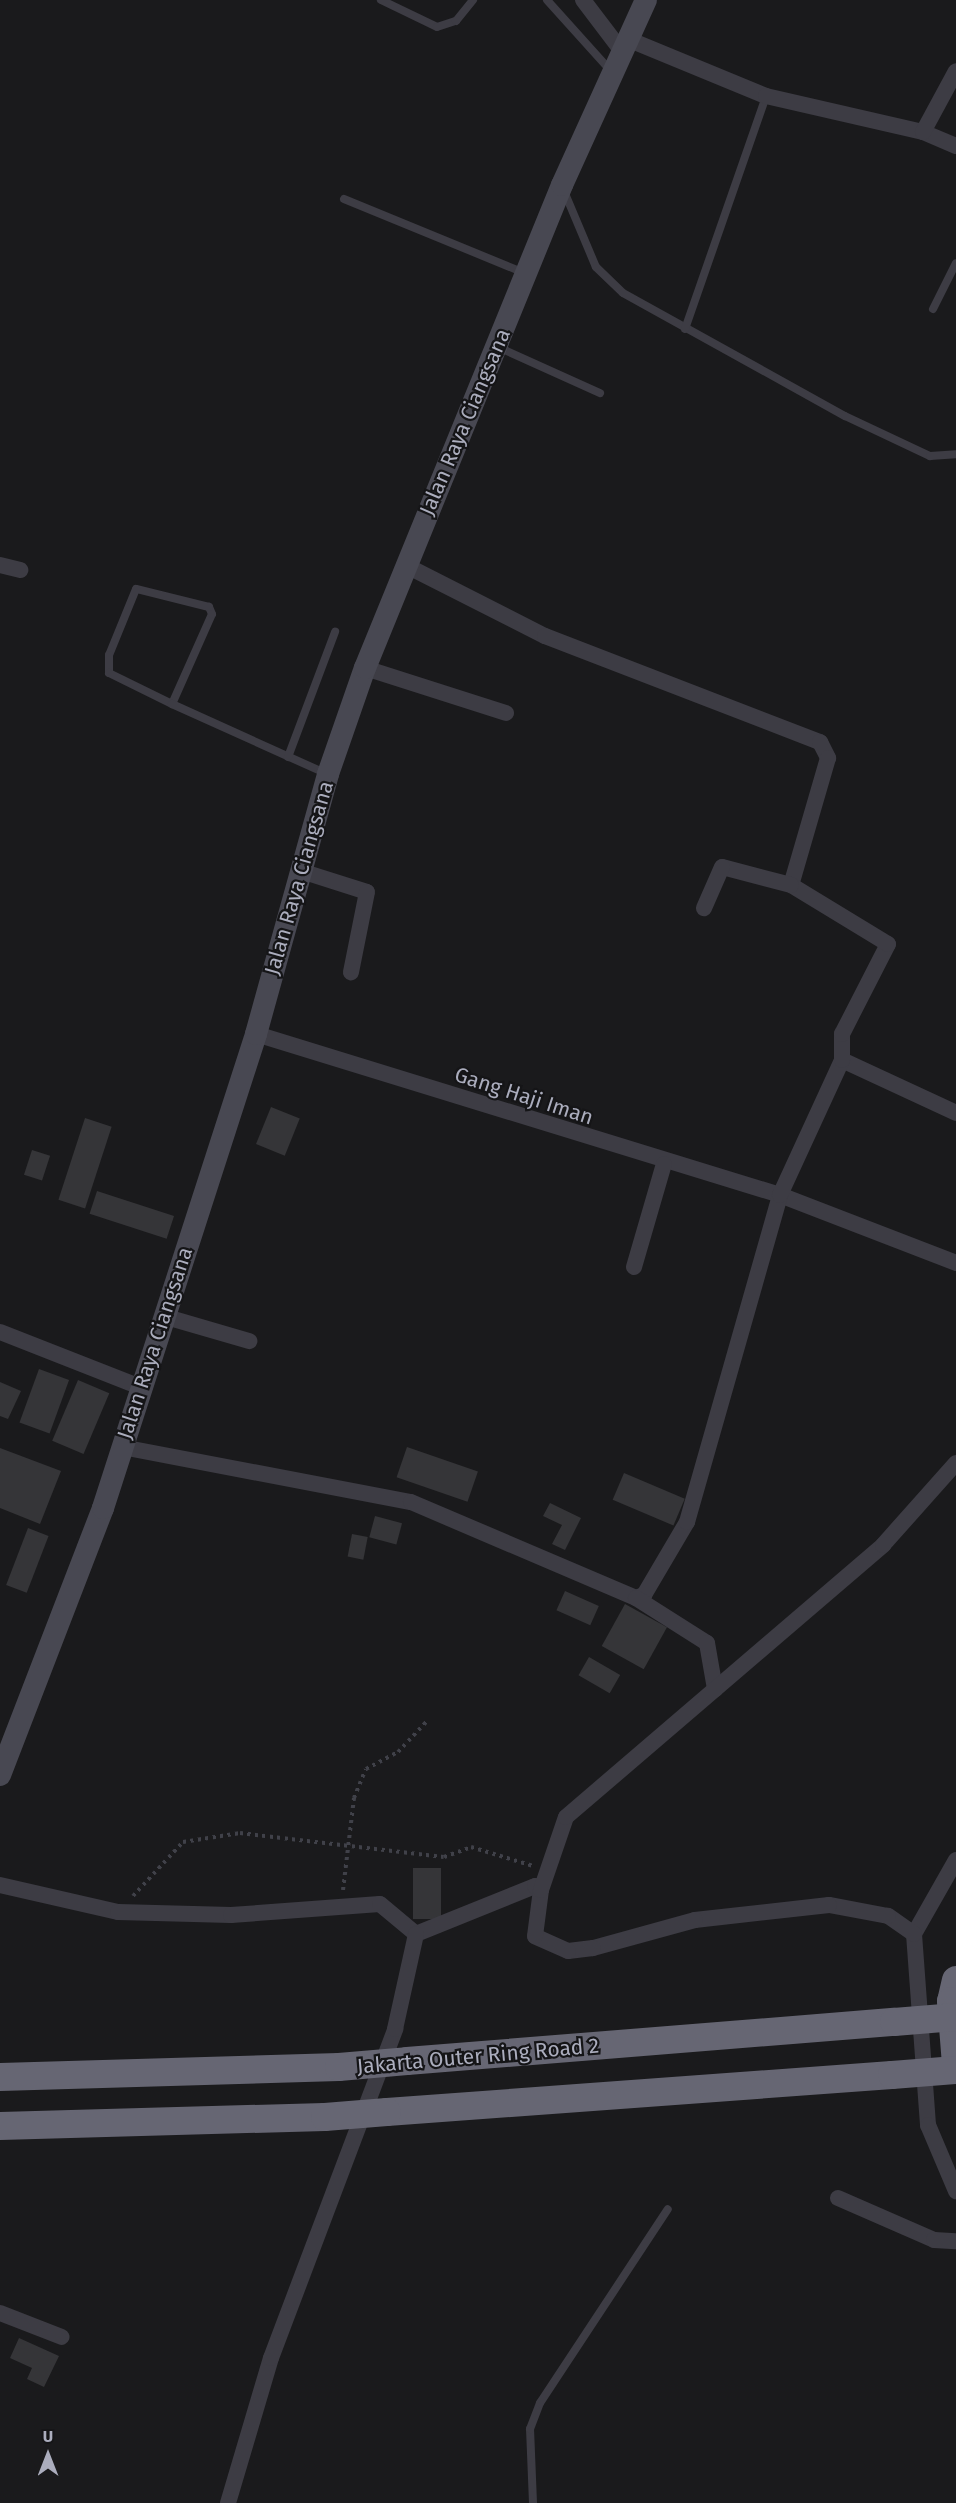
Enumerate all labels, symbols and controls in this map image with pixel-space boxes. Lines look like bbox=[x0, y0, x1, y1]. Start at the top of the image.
street label: Jalan Raya Ciangsana bbox=[414, 325, 516, 519]
street label: Jalan Raya Ciangsana bbox=[259, 778, 339, 978]
street label: Gang Haji Iman bbox=[452, 1062, 596, 1130]
street label: Jalan Raya Ciangsana bbox=[112, 1244, 198, 1442]
street label: Jakarta Outer Ring Road 2 bbox=[356, 2033, 600, 2079]
north arrow bbox=[18, 2425, 78, 2485]
text: U bbox=[43, 2427, 53, 2446]

